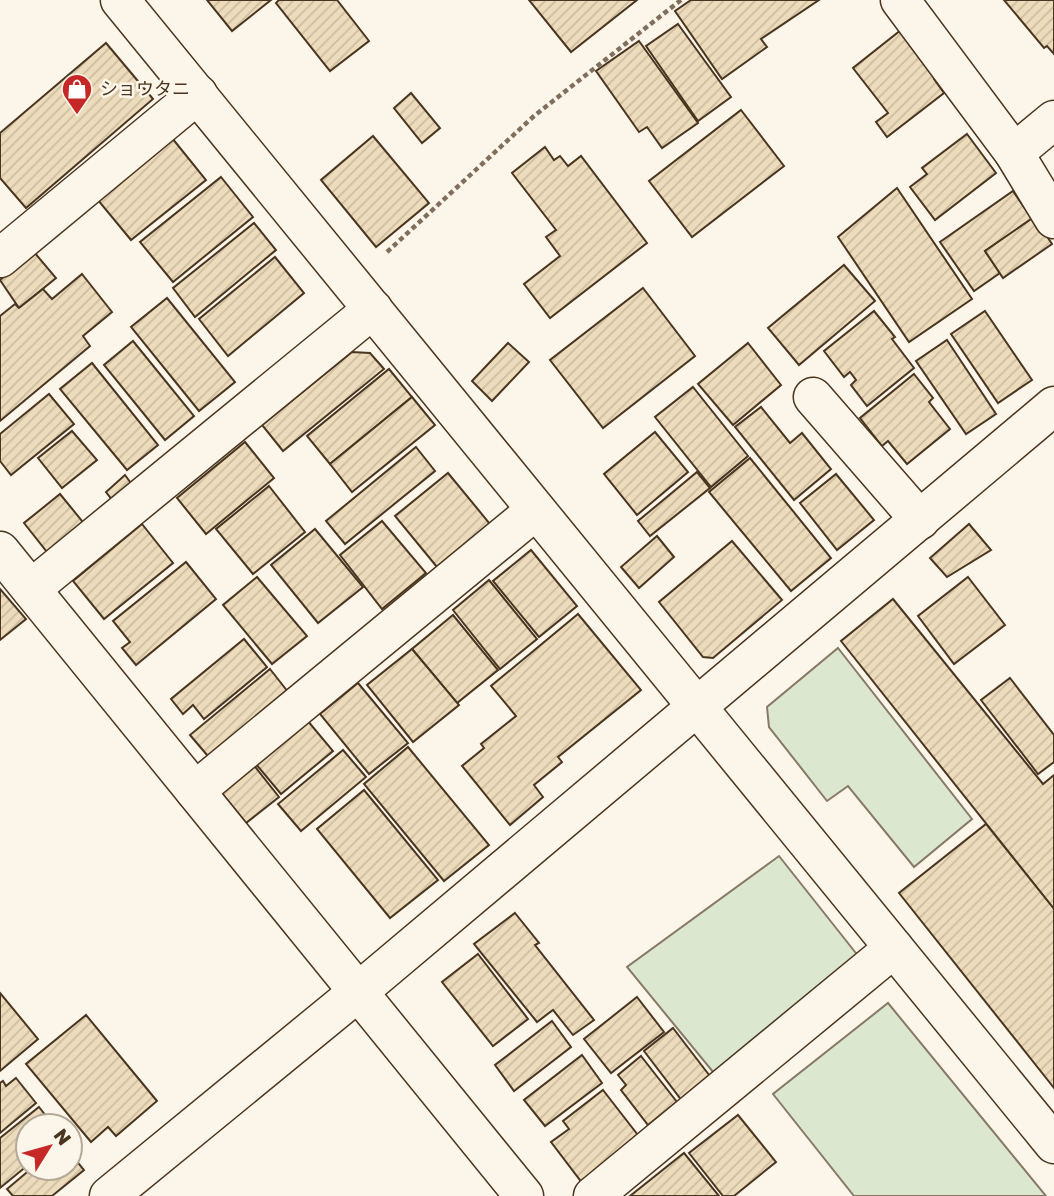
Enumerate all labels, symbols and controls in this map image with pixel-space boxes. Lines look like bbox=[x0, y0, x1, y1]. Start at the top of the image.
shop icon: ショウタニ bbox=[60, 72, 94, 116]
place label: ショウタニ bbox=[100, 77, 190, 99]
north arrow bbox=[14, 1112, 84, 1182]
text: N bbox=[49, 1124, 77, 1149]

